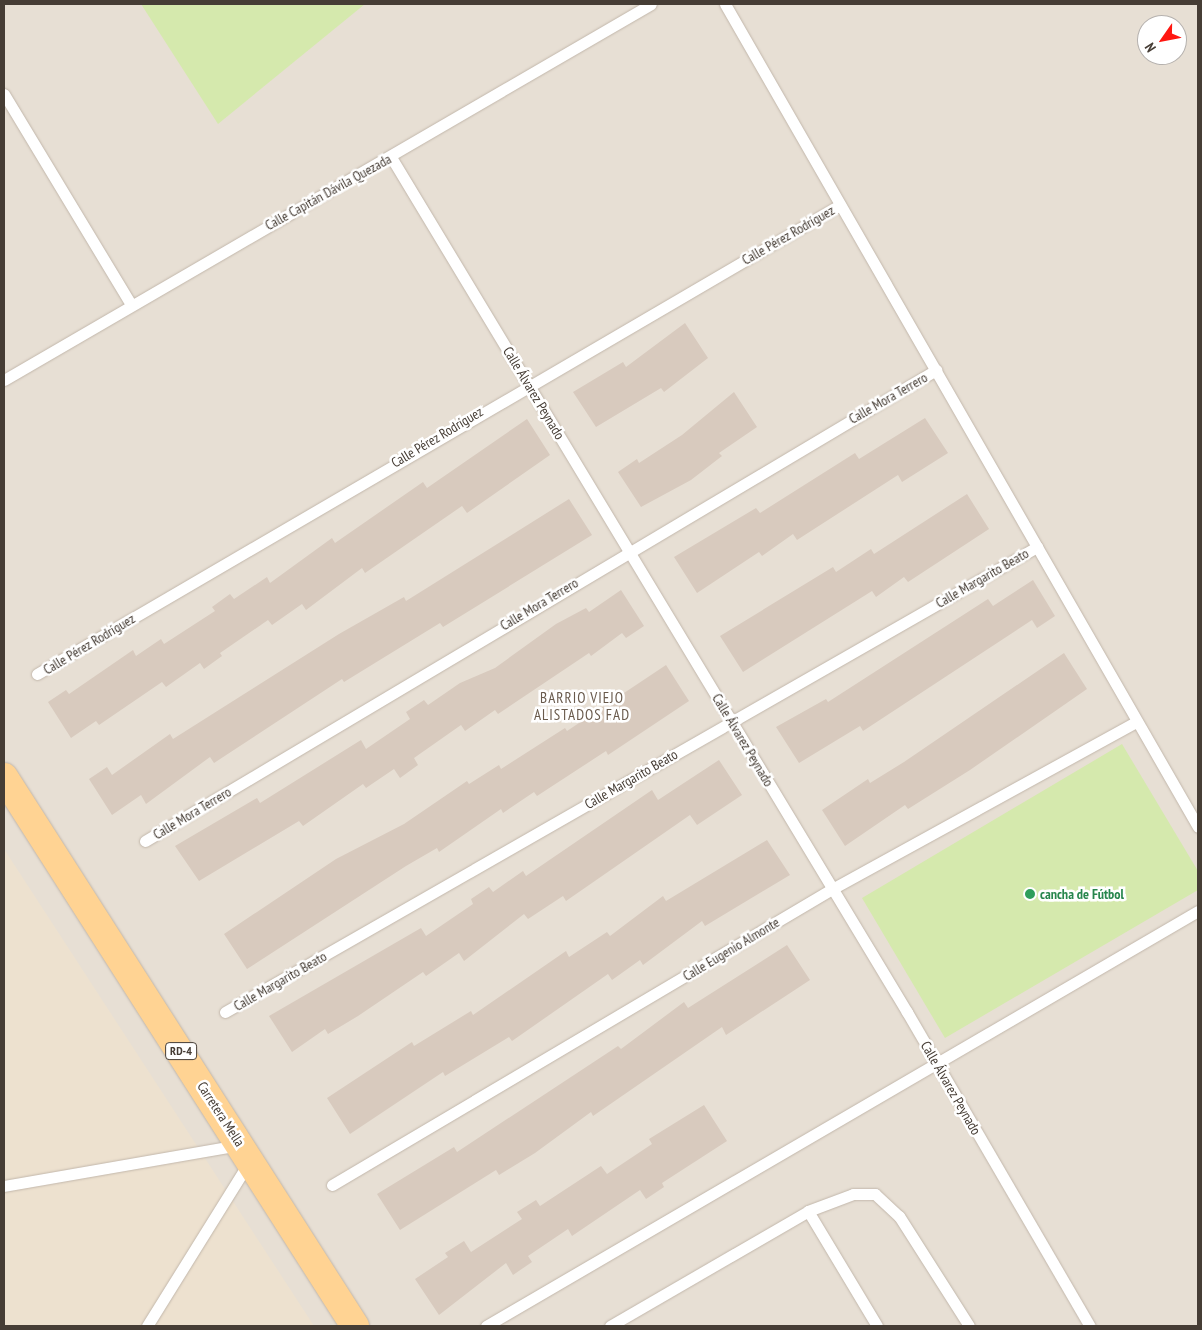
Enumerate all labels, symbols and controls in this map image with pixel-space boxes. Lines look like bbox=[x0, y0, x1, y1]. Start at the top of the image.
north arrow bbox=[1137, 15, 1187, 65]
text: N bbox=[1141, 40, 1160, 56]
street label: Calle Capitán Dávila Quezada bbox=[262, 150, 394, 234]
street label: Calle Pérez Rodríguez bbox=[739, 202, 837, 268]
street label: Calle Álvarez Peynado bbox=[499, 343, 569, 443]
street label: Calle Mora Terrero bbox=[846, 369, 930, 427]
street label: Calle Pérez Rodríguez bbox=[388, 403, 486, 471]
street label: Calle Margarito Beato bbox=[933, 545, 1031, 611]
street label: Calle Mora Terrero bbox=[497, 574, 581, 634]
street label: Calle Pérez Rodríguez bbox=[40, 610, 138, 678]
district label: BARRIO VIEJO ALISTADOS FAD bbox=[532, 688, 632, 723]
street label: Calle Álvarez Peynado bbox=[708, 690, 778, 790]
street label: Calle Margarito Beato bbox=[582, 746, 680, 812]
street label: Calle Mora Terrero bbox=[150, 783, 234, 843]
place label: cancha de Fútbol bbox=[1040, 886, 1124, 902]
marker: cancha de Fútbol bbox=[1024, 888, 1036, 900]
street label: Calle Eugenio Almonte bbox=[680, 913, 782, 985]
street label: Calle Margarito Beato bbox=[231, 948, 329, 1014]
street label: Calle Álvarez Peynado bbox=[917, 1038, 985, 1138]
road number: RD-4 bbox=[165, 1042, 197, 1060]
street label: Carretera Mella bbox=[194, 1078, 248, 1150]

